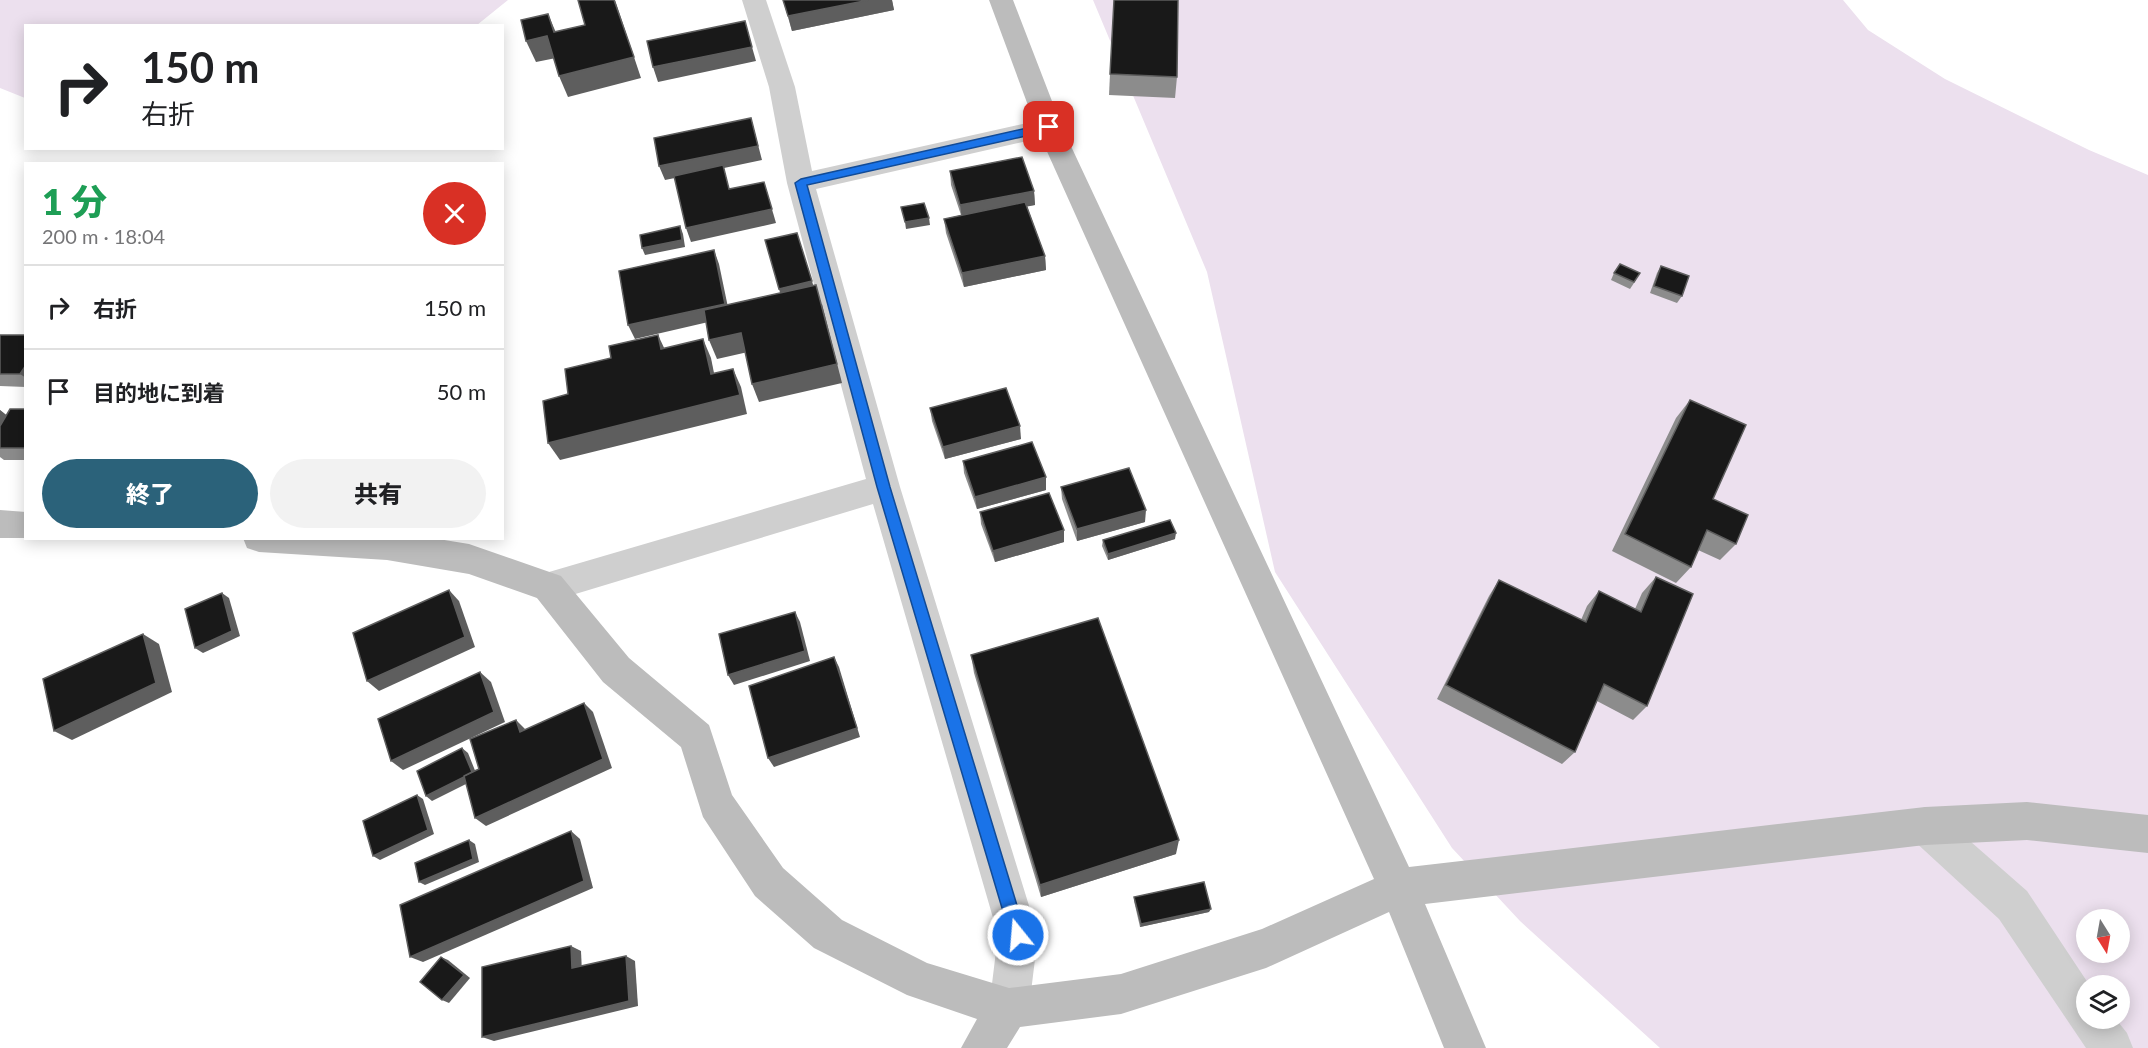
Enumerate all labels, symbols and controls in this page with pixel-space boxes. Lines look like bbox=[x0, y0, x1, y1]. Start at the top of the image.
text: 150 m bbox=[141, 42, 259, 92]
icon: right bbox=[42, 48, 120, 126]
text: 右折 bbox=[141, 97, 195, 130]
pin bbox=[1023, 101, 1074, 152]
icon: arrive bbox=[1032, 110, 1065, 143]
text: 1 分 bbox=[42, 179, 107, 223]
button: close bbox=[423, 182, 486, 245]
text: 200 m · 18:04 bbox=[42, 224, 165, 248]
icon: right bbox=[42, 291, 75, 324]
text: 150 m bbox=[424, 294, 486, 321]
text: 右折 bbox=[93, 295, 137, 322]
icon: arrive bbox=[42, 375, 75, 408]
text: 50 m bbox=[437, 378, 486, 405]
text: 目的地に到着 bbox=[93, 379, 225, 406]
button: 終了 bbox=[42, 459, 258, 528]
button: 共有 bbox=[270, 459, 486, 528]
position arrow bbox=[986, 903, 1050, 967]
north arrow bbox=[2076, 909, 2130, 963]
map controls bbox=[2076, 909, 2130, 1029]
button: layers bbox=[2076, 975, 2130, 1029]

